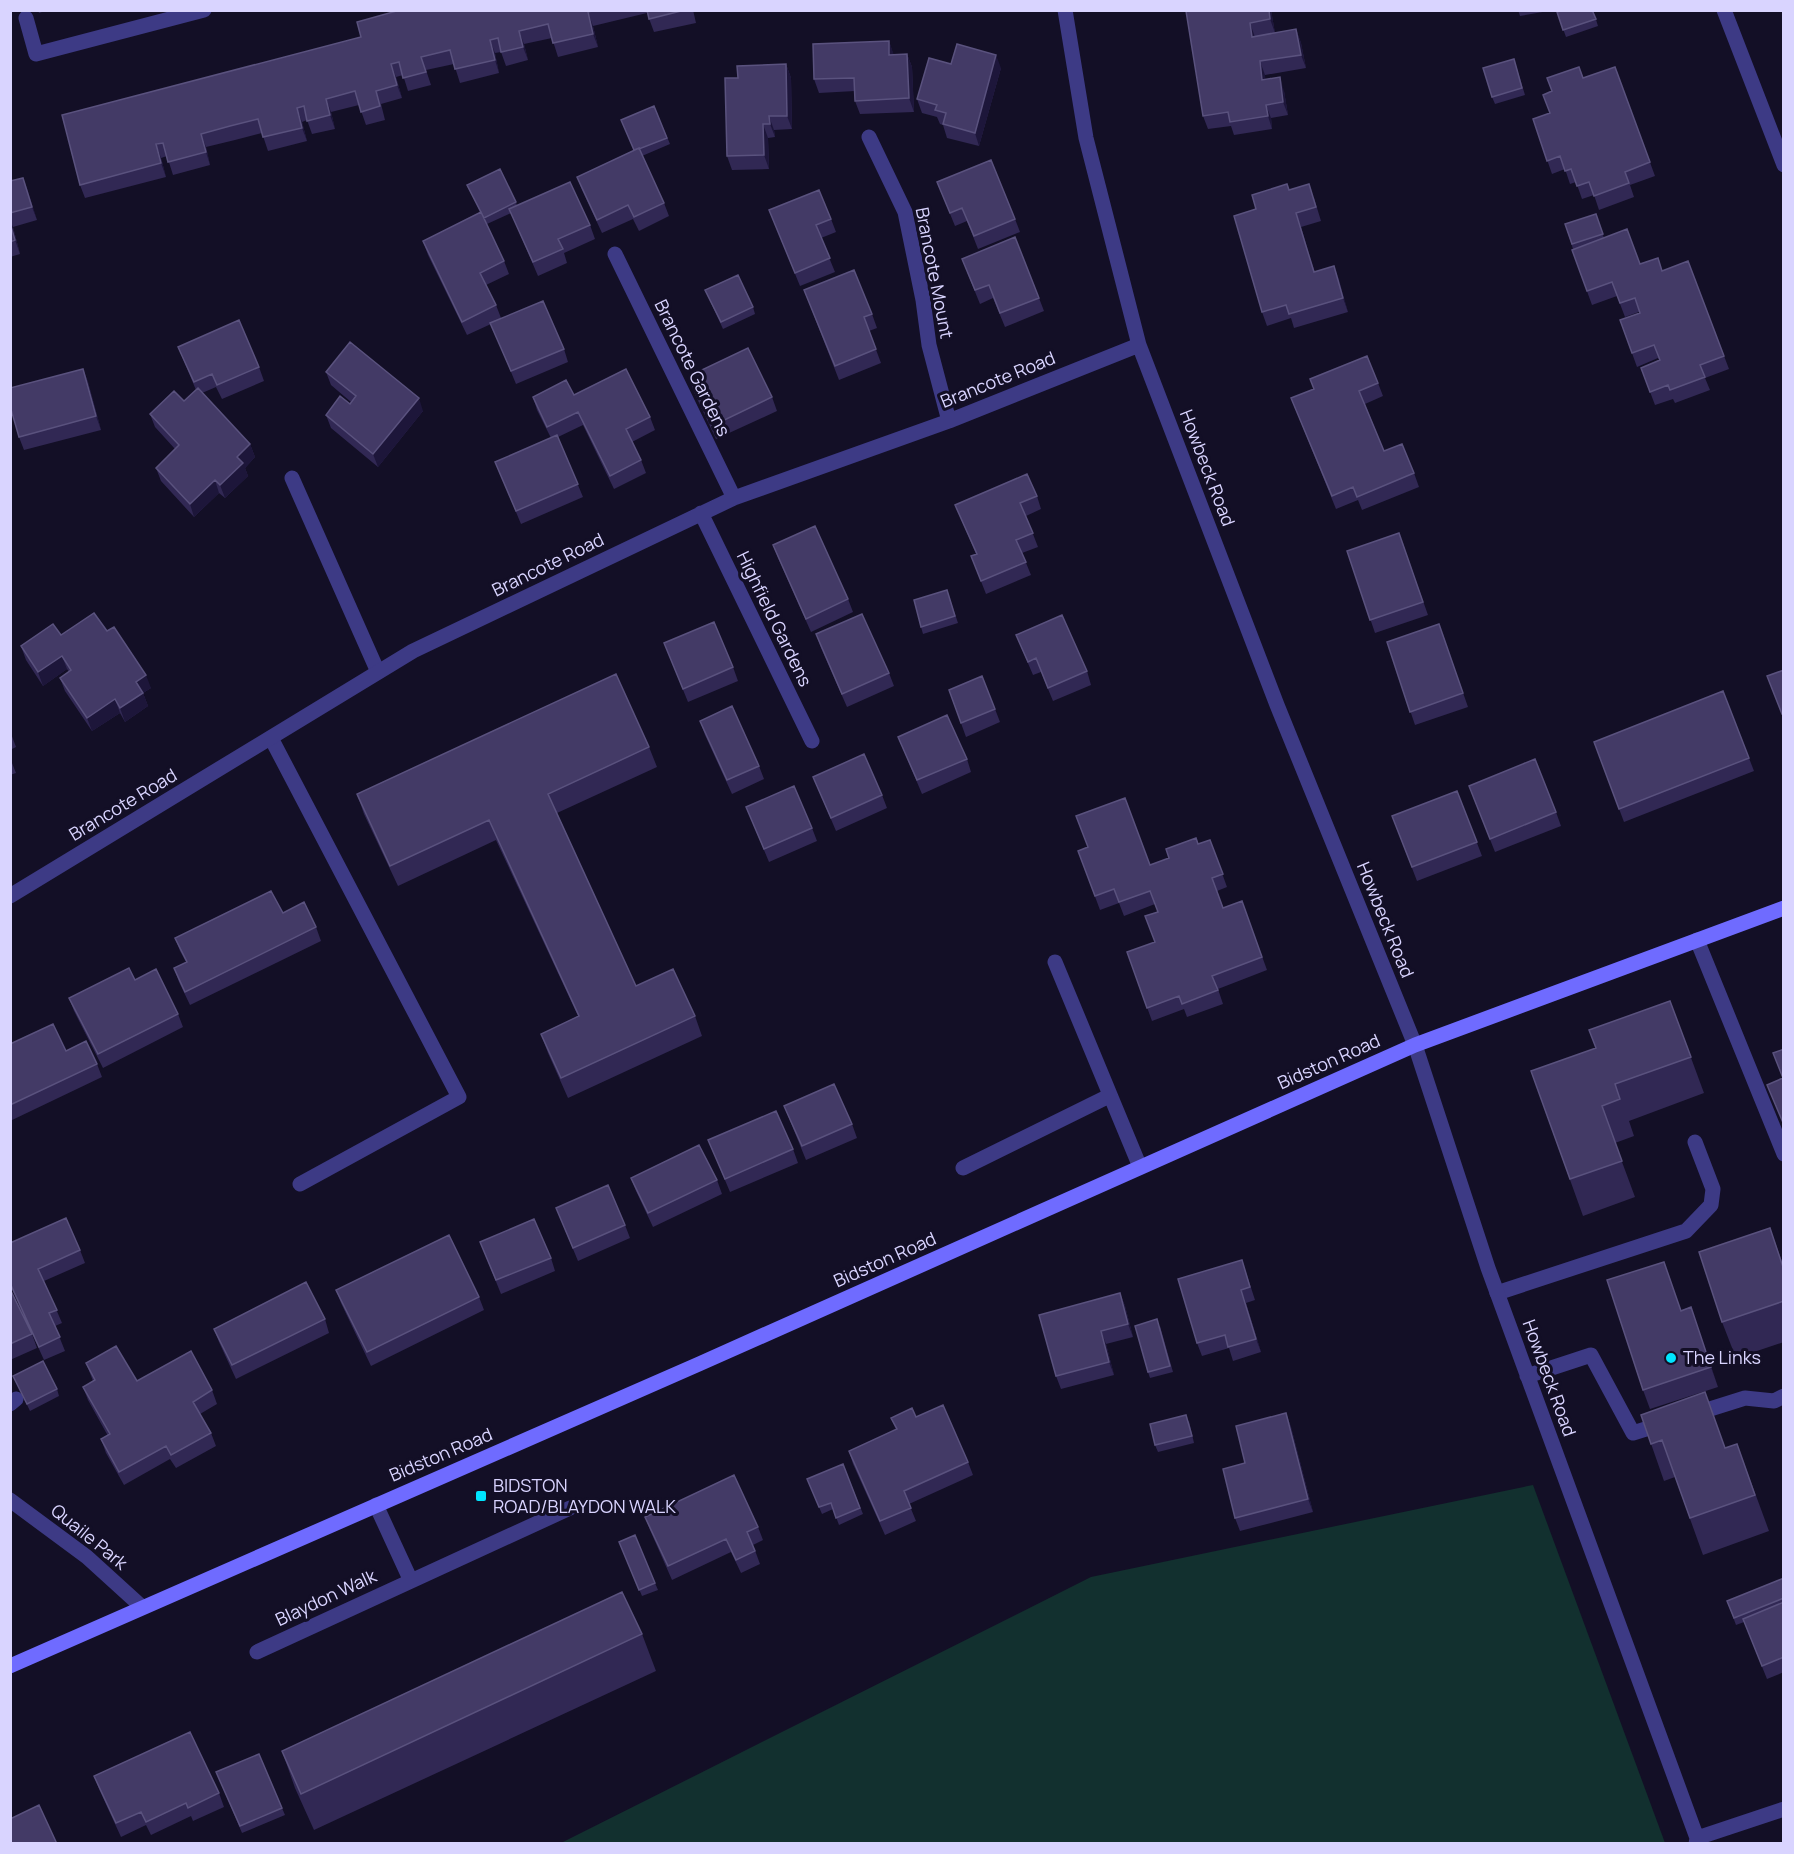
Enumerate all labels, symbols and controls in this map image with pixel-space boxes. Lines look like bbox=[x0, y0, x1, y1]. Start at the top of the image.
street label: Brancote Mount bbox=[910, 205, 959, 341]
street label: Brancote Gardens bbox=[649, 295, 736, 440]
street label: Brancote Road bbox=[937, 345, 1059, 413]
street label: Howbeck Road bbox=[1175, 406, 1241, 529]
street label: Brancote Road bbox=[488, 527, 608, 602]
street label: Highfield Gardens bbox=[732, 547, 818, 690]
street label: Brancote Road bbox=[64, 762, 181, 846]
street label: Howbeck Road bbox=[1352, 858, 1420, 981]
street label: Bidston Road bbox=[1274, 1028, 1384, 1094]
street label: Bidston Road bbox=[830, 1226, 940, 1292]
street label: Howbeck Road bbox=[1518, 1316, 1582, 1439]
place label: The Links bbox=[1683, 1345, 1761, 1369]
marker: The Links bbox=[1664, 1351, 1678, 1365]
street label: Bidston Road bbox=[385, 1422, 496, 1487]
place label: BIDSTON ROAD/BLAYDON WALK bbox=[493, 1473, 676, 1518]
marker: BIDSTON ROAD/BLAYDON WALK bbox=[474, 1489, 488, 1503]
street label: Quaile Park bbox=[46, 1498, 134, 1575]
street label: Blaydon Walk bbox=[271, 1563, 381, 1631]

